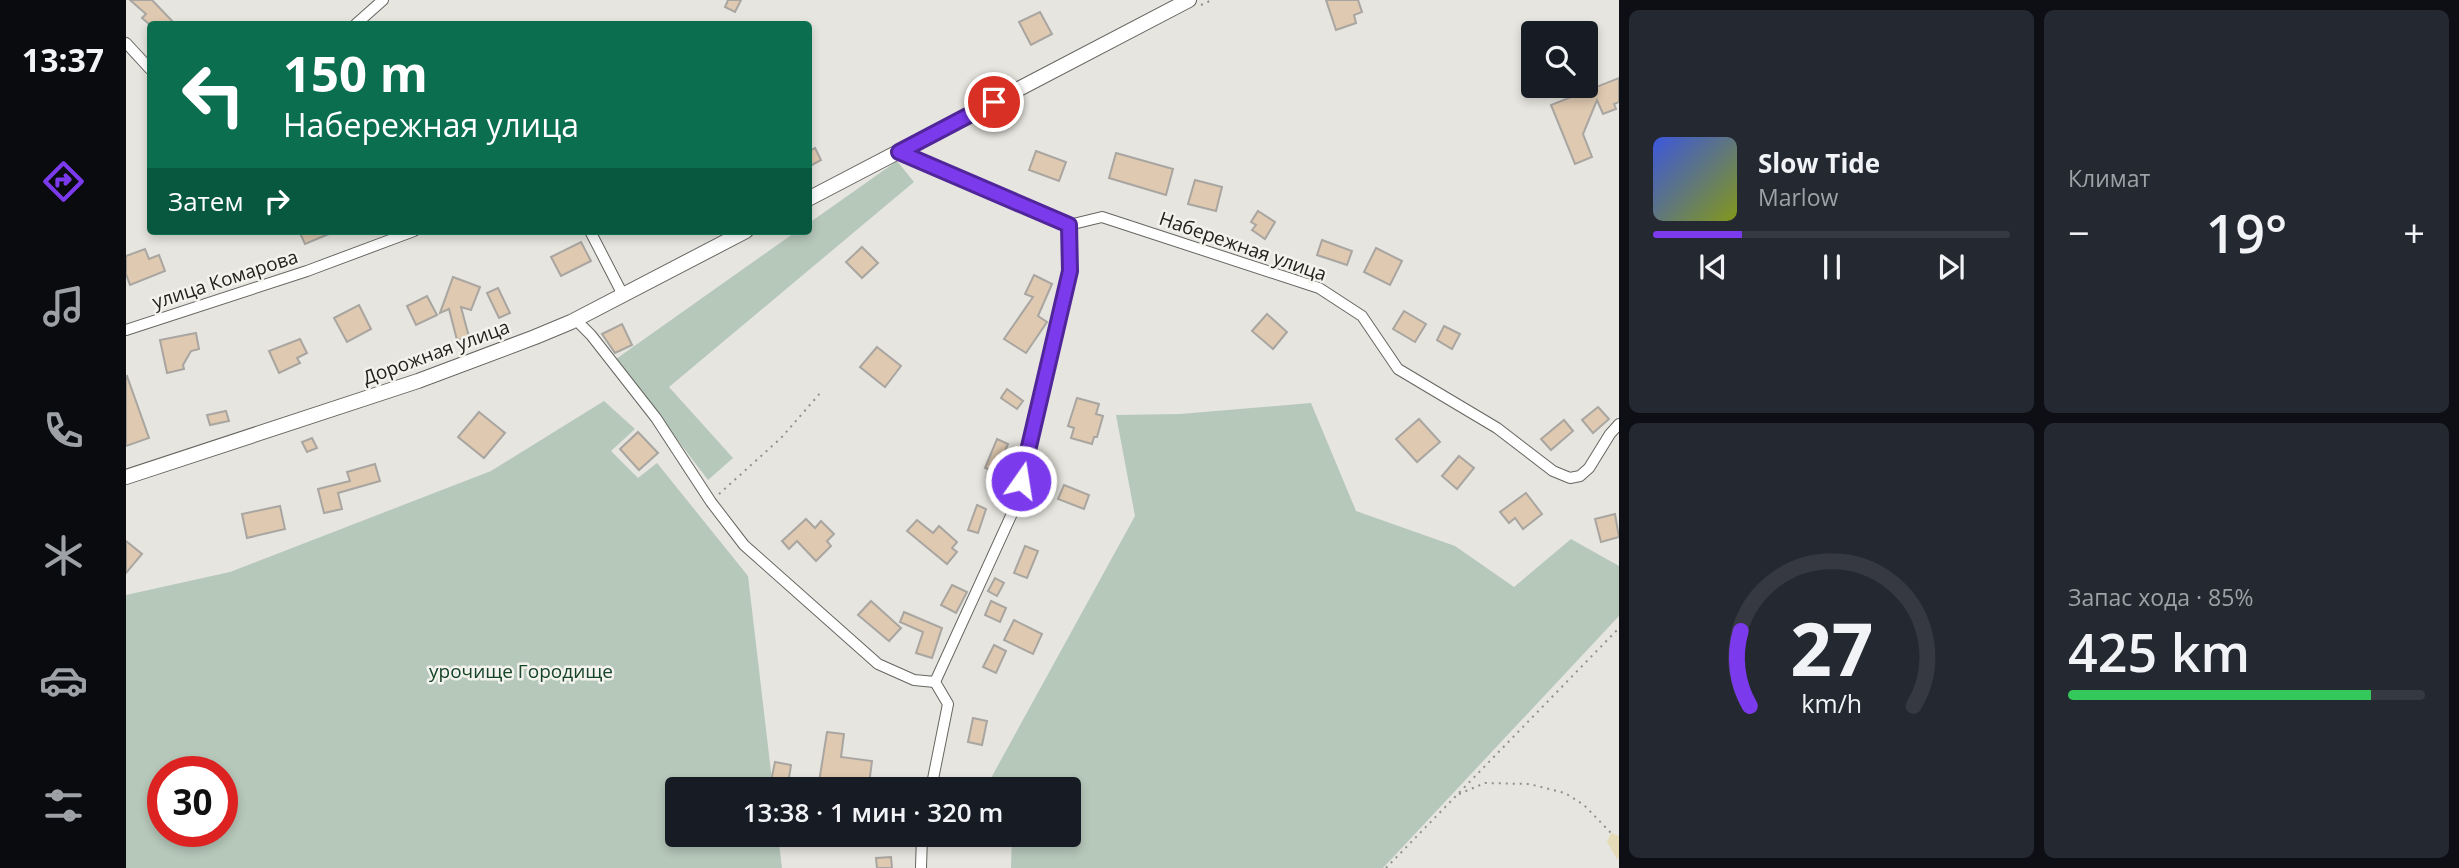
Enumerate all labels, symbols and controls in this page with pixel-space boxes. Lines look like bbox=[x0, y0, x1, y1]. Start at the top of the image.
map controls bbox=[1521, 21, 1598, 98]
button: search bbox=[1521, 21, 1598, 98]
text: 13:37 bbox=[22, 38, 104, 81]
text: 150 m bbox=[283, 40, 428, 106]
icon: left bbox=[168, 49, 259, 140]
pin bbox=[964, 72, 1024, 132]
icon: arrive bbox=[975, 83, 1013, 121]
text: Набережная улица bbox=[283, 103, 579, 146]
text: Slow Tide bbox=[1758, 145, 1880, 181]
icon: directions bbox=[39, 157, 88, 206]
text: Климат bbox=[2068, 162, 2150, 194]
text: Marlow bbox=[1758, 181, 1838, 213]
icon: right bbox=[258, 182, 296, 220]
text: Затем bbox=[168, 183, 244, 219]
text: 19° bbox=[2206, 197, 2287, 268]
street label: Набережная улица bbox=[1156, 205, 1330, 287]
text: − bbox=[2068, 206, 2090, 258]
text: + bbox=[2403, 206, 2425, 258]
street label: улица Комарова bbox=[149, 243, 301, 315]
icon: previous bbox=[1694, 248, 1732, 286]
icon: pause bbox=[1813, 248, 1851, 286]
icon: next bbox=[1932, 248, 1970, 286]
icon: music bbox=[39, 282, 88, 331]
street label: Дорожная улица bbox=[359, 313, 513, 391]
icon: phone bbox=[39, 406, 88, 455]
position arrow bbox=[984, 444, 1058, 518]
icon: climate bbox=[39, 531, 88, 580]
text: Запас хода · 85% bbox=[2068, 581, 2253, 613]
text: 27 bbox=[1790, 599, 1873, 698]
text: 425 km bbox=[2068, 616, 2250, 687]
icon: car bbox=[39, 656, 88, 705]
park label: урочище Городище bbox=[429, 658, 613, 684]
text: km/h bbox=[1801, 686, 1862, 720]
speed limit sign: 30 bbox=[147, 756, 238, 847]
icon: filters bbox=[39, 781, 88, 830]
text: 13:38 · 1 мин · 320 m bbox=[743, 794, 1003, 830]

